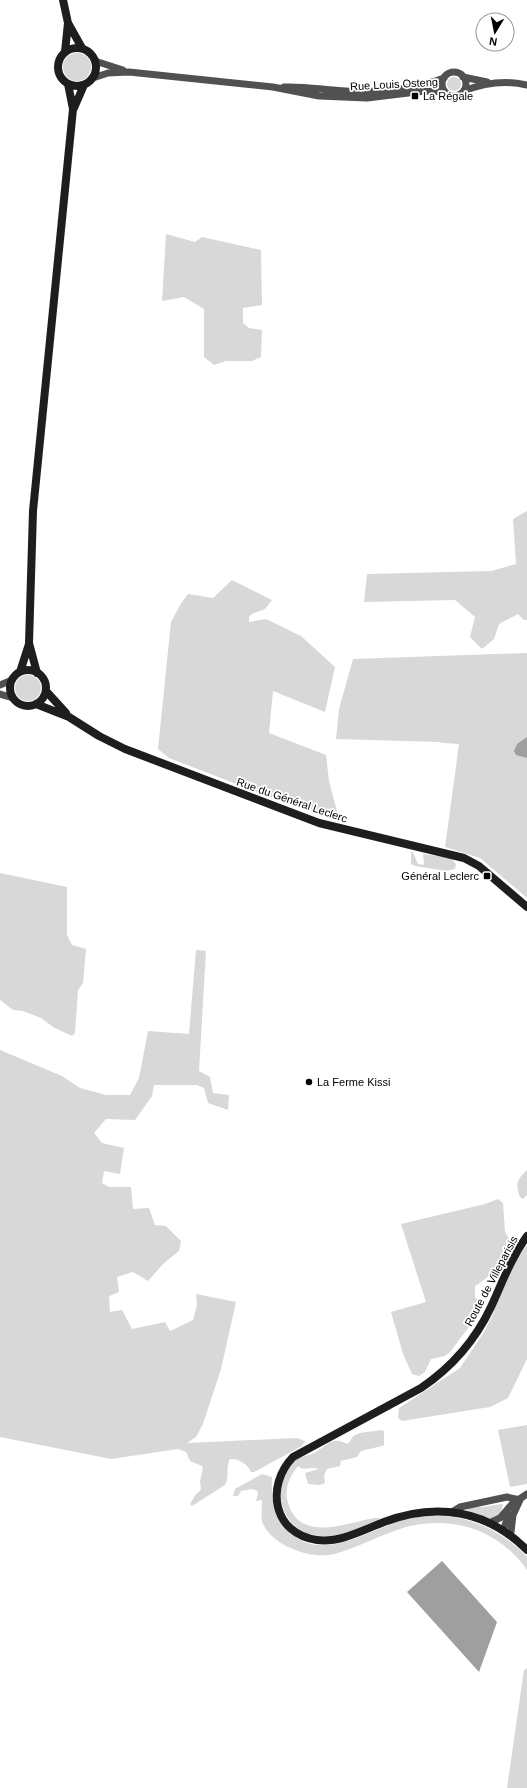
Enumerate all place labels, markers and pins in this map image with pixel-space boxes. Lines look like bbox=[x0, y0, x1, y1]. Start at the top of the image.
place label: La Régale bbox=[423, 90, 473, 102]
marker: La Régale bbox=[410, 91, 420, 101]
place label: Général Leclerc bbox=[401, 870, 479, 882]
marker: Général Leclerc bbox=[482, 871, 492, 881]
place label: La Ferme Kissi bbox=[317, 1076, 390, 1088]
marker: La Ferme Kissi bbox=[304, 1077, 314, 1087]

